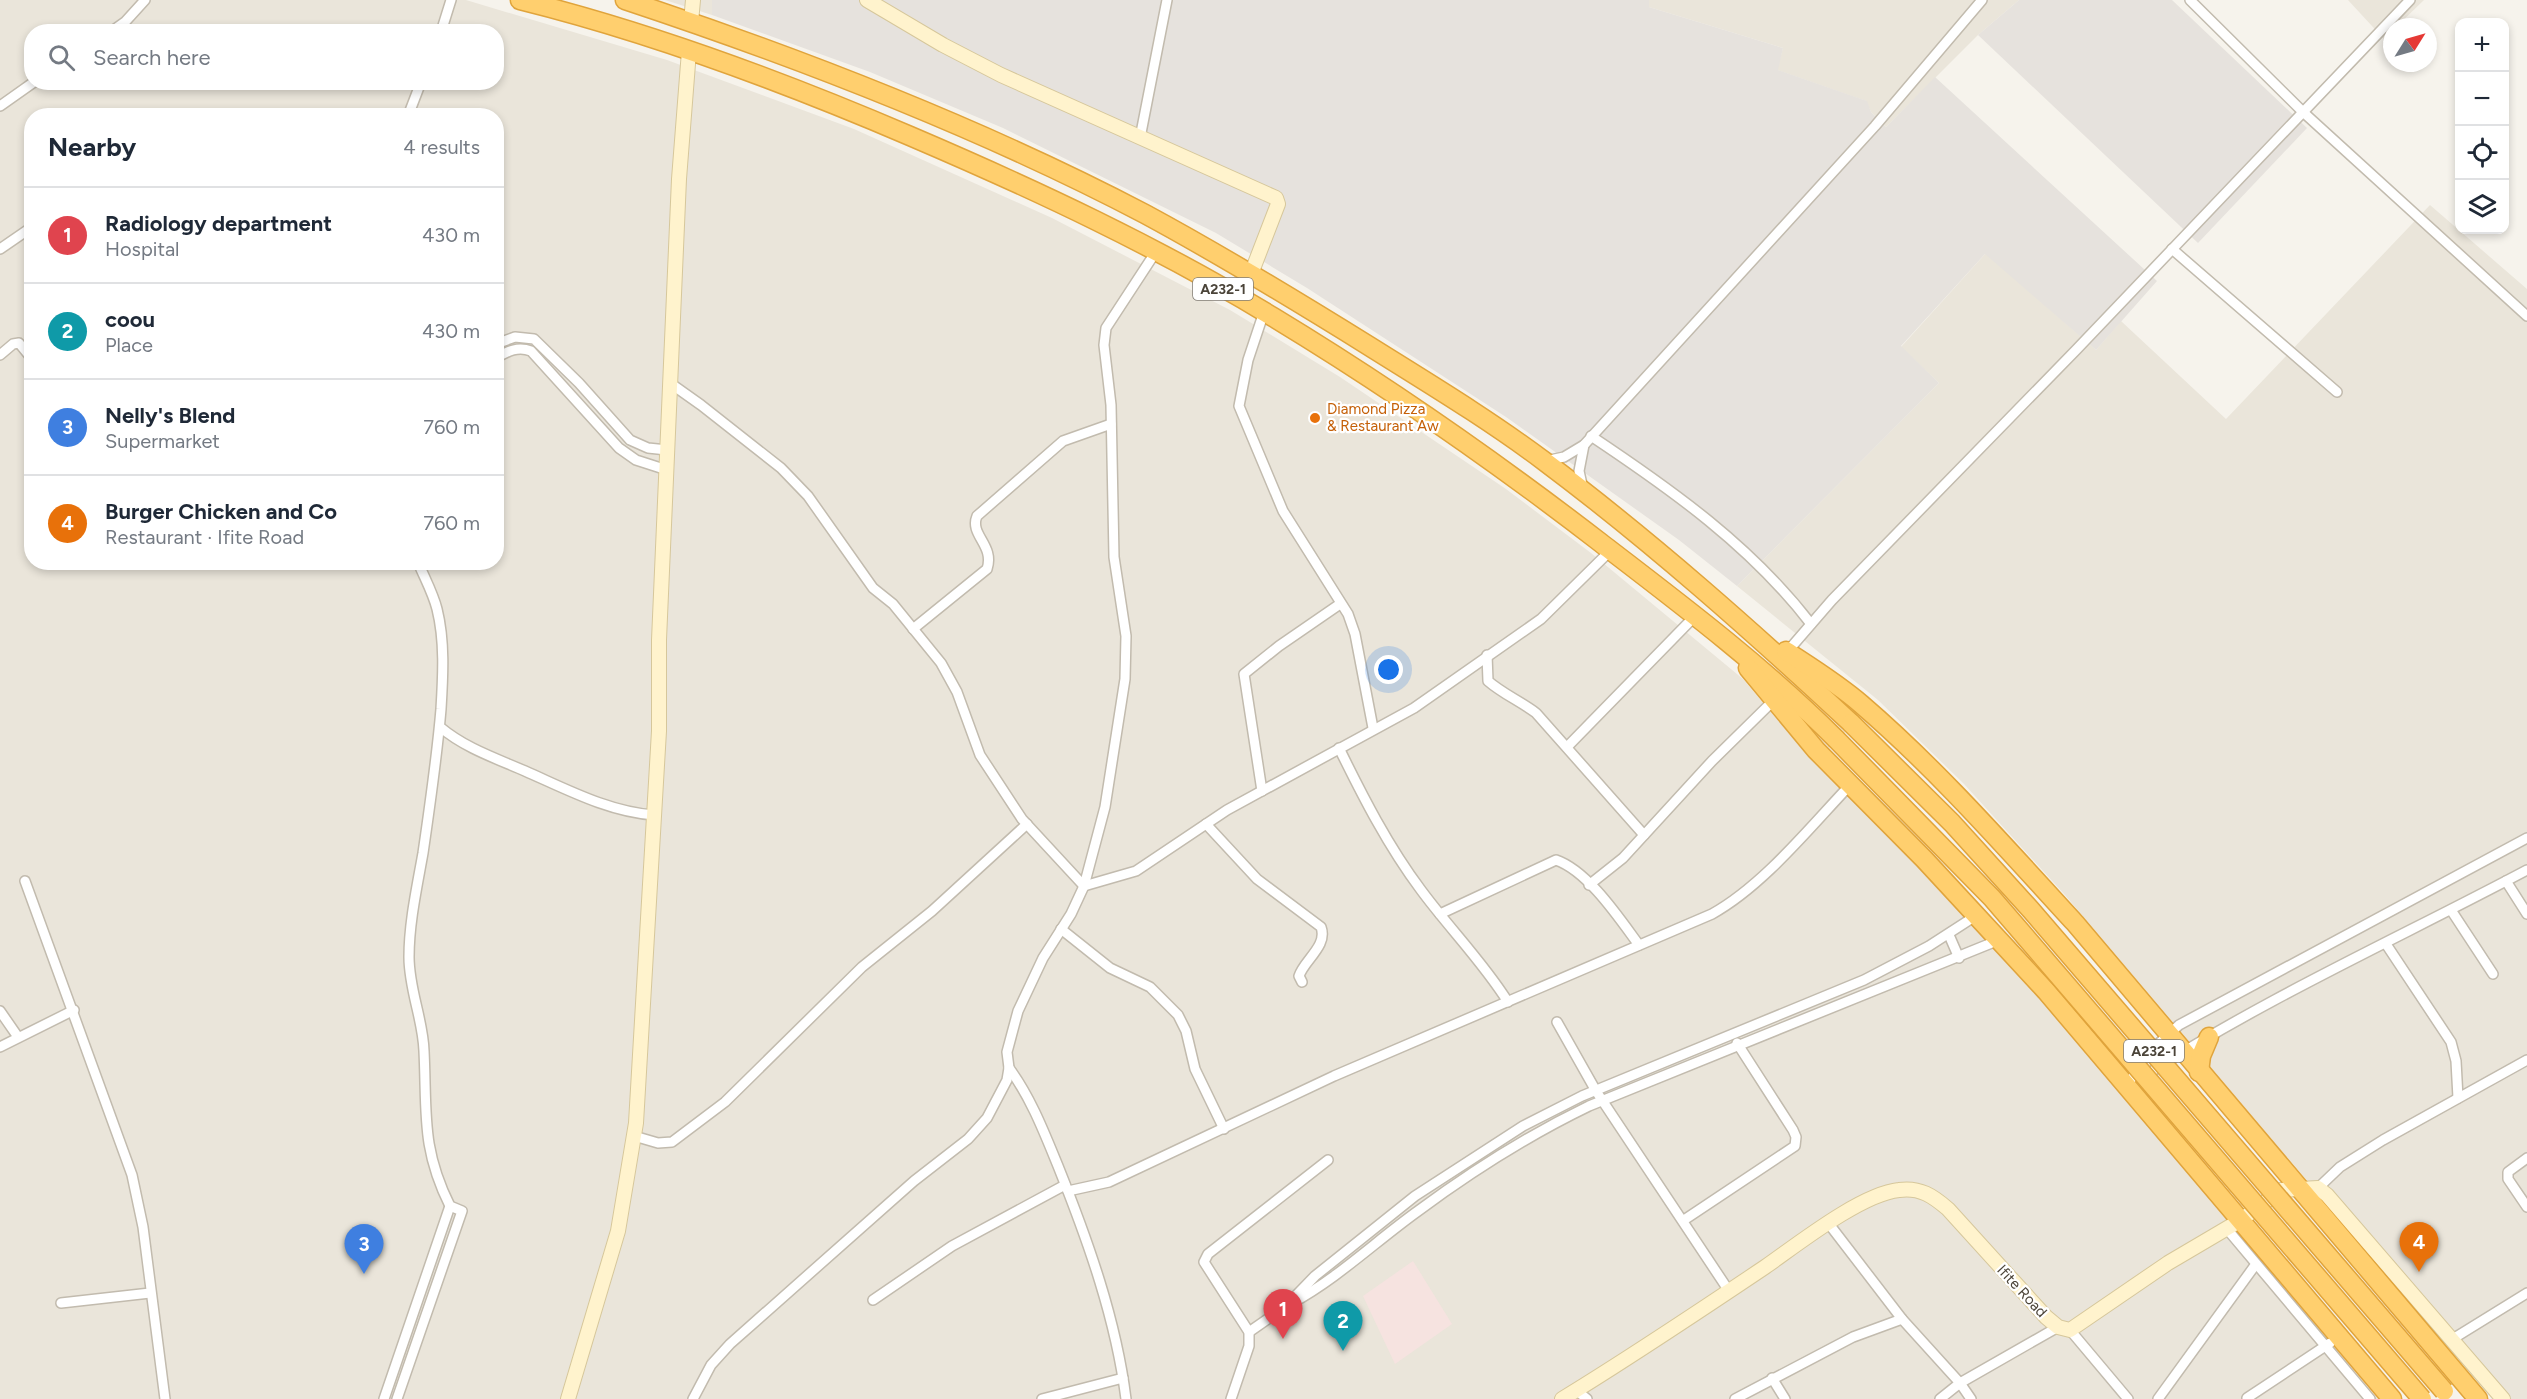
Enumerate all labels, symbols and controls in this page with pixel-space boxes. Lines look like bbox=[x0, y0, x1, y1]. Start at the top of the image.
north arrow bbox=[2383, 18, 2437, 72]
map controls bbox=[2455, 18, 2509, 234]
button: + bbox=[2455, 18, 2509, 72]
search box bbox=[24, 24, 504, 90]
icon: search bbox=[45, 41, 78, 74]
text: Search here bbox=[93, 44, 211, 71]
button: − bbox=[2455, 72, 2509, 126]
button: locate bbox=[2455, 126, 2509, 180]
text: Nearby bbox=[48, 131, 136, 163]
text: 4 results bbox=[403, 135, 480, 159]
button: layers bbox=[2455, 180, 2509, 234]
text: Radiology department bbox=[105, 210, 332, 237]
text: 1 bbox=[63, 223, 72, 247]
text: 430 m bbox=[422, 223, 480, 247]
text: Hospital bbox=[105, 237, 180, 261]
road number: A232-1 bbox=[1193, 278, 1253, 300]
text: coou bbox=[105, 306, 155, 333]
text: 2 bbox=[62, 319, 73, 343]
text: 430 m bbox=[422, 319, 480, 343]
text: Place bbox=[105, 333, 153, 357]
place label: Diamond Pizza & Restaurant Aw bbox=[1327, 400, 1439, 435]
text: Nelly's Blend bbox=[105, 402, 235, 429]
marker: Diamond Pizza & Restaurant Aw bbox=[1308, 411, 1322, 425]
text: 3 bbox=[62, 415, 73, 439]
text: 760 m bbox=[423, 415, 480, 439]
text: Supermarket bbox=[105, 429, 220, 453]
text: Burger Chicken and Co bbox=[105, 498, 337, 525]
text: 4 bbox=[61, 511, 74, 535]
text: 760 m bbox=[423, 511, 480, 535]
text: Restaurant · Ifite Road bbox=[105, 525, 304, 549]
your location bbox=[1374, 655, 1403, 684]
road number: A232-1 bbox=[2124, 1040, 2184, 1062]
pin: 4 bbox=[2400, 1222, 2438, 1272]
pin: 3 bbox=[344, 1224, 384, 1274]
street label: Ifite Road bbox=[1993, 1261, 2051, 1321]
pin: 1 bbox=[1264, 1290, 1302, 1339]
pin: 2 bbox=[1324, 1302, 1362, 1351]

